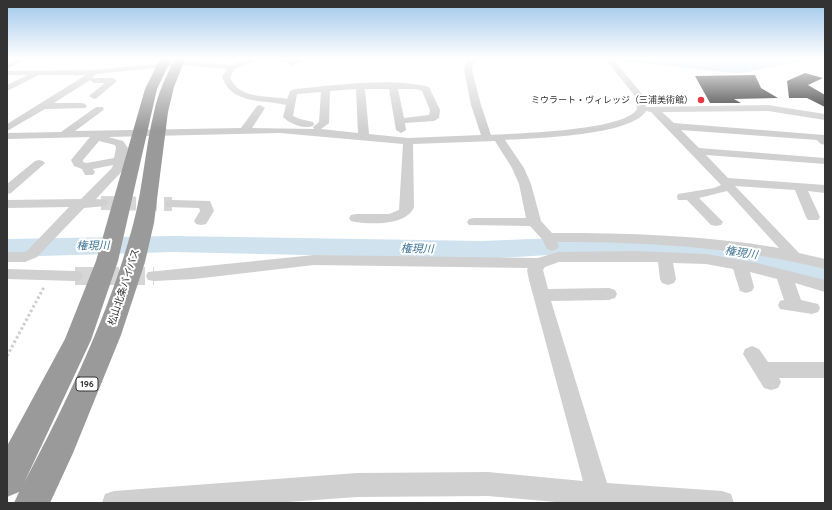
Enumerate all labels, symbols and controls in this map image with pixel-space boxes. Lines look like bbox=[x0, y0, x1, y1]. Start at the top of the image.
place label: ミウラート・ヴィレッジ（三浦美術館） bbox=[531, 95, 693, 105]
marker: ミウラート・ヴィレッジ（三浦美術館） bbox=[696, 95, 706, 105]
water label: 権現川 bbox=[76, 239, 110, 253]
water label: 権現川 bbox=[400, 242, 434, 256]
water label: 権現川 bbox=[724, 244, 758, 262]
street label: 松山北条バイパス bbox=[106, 247, 142, 327]
road number: 196 bbox=[76, 377, 98, 391]

